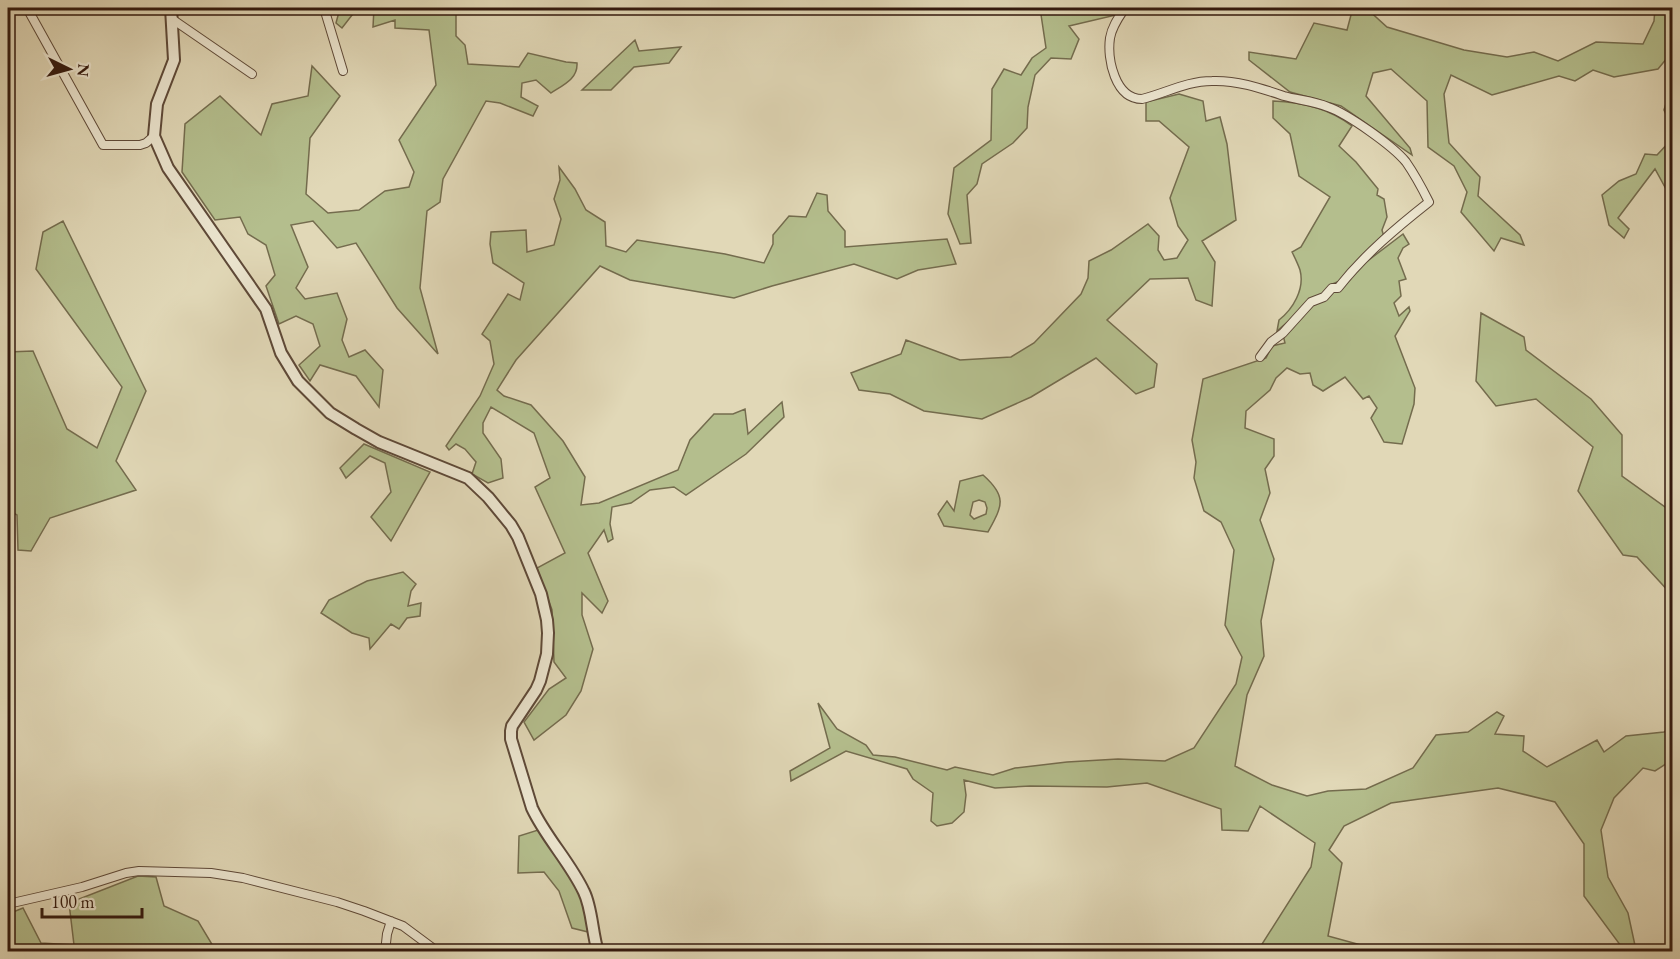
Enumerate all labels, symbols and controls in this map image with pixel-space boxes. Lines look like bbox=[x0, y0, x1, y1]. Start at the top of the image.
north arrow bbox=[39, 39, 99, 99]
text: N bbox=[72, 63, 94, 78]
scale bar bbox=[42, 881, 142, 919]
text: 100 m bbox=[51, 890, 95, 913]

